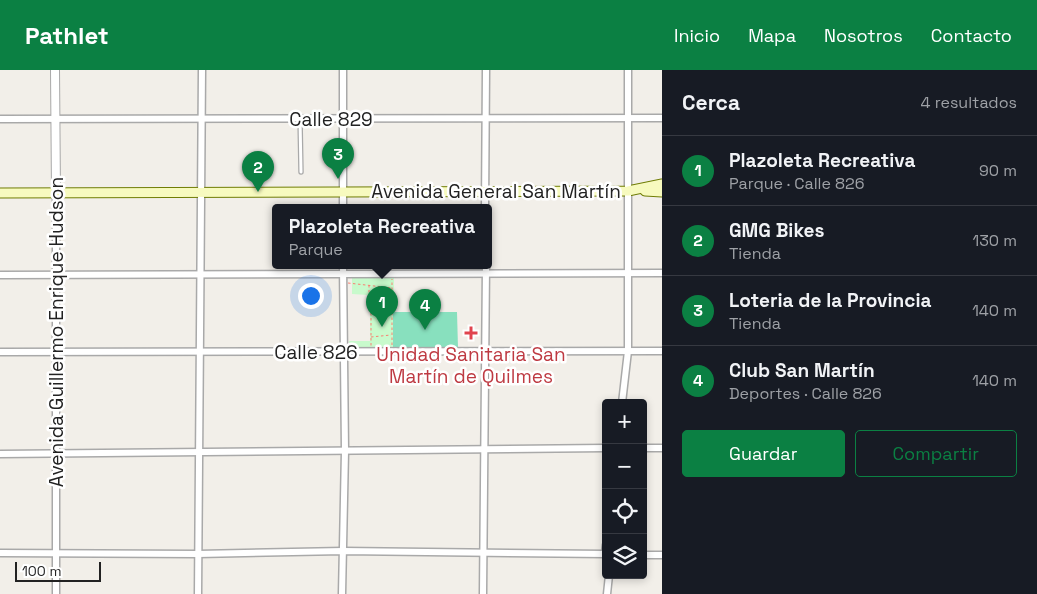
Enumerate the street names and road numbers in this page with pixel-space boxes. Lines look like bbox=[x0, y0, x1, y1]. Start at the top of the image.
street label: Calle 829 bbox=[289, 107, 373, 132]
street label: Avenida Guillermo Enrique Hudson bbox=[44, 177, 69, 487]
street label: Avenida General San Martín bbox=[371, 179, 621, 204]
street label: Calle 826 bbox=[274, 340, 358, 365]

